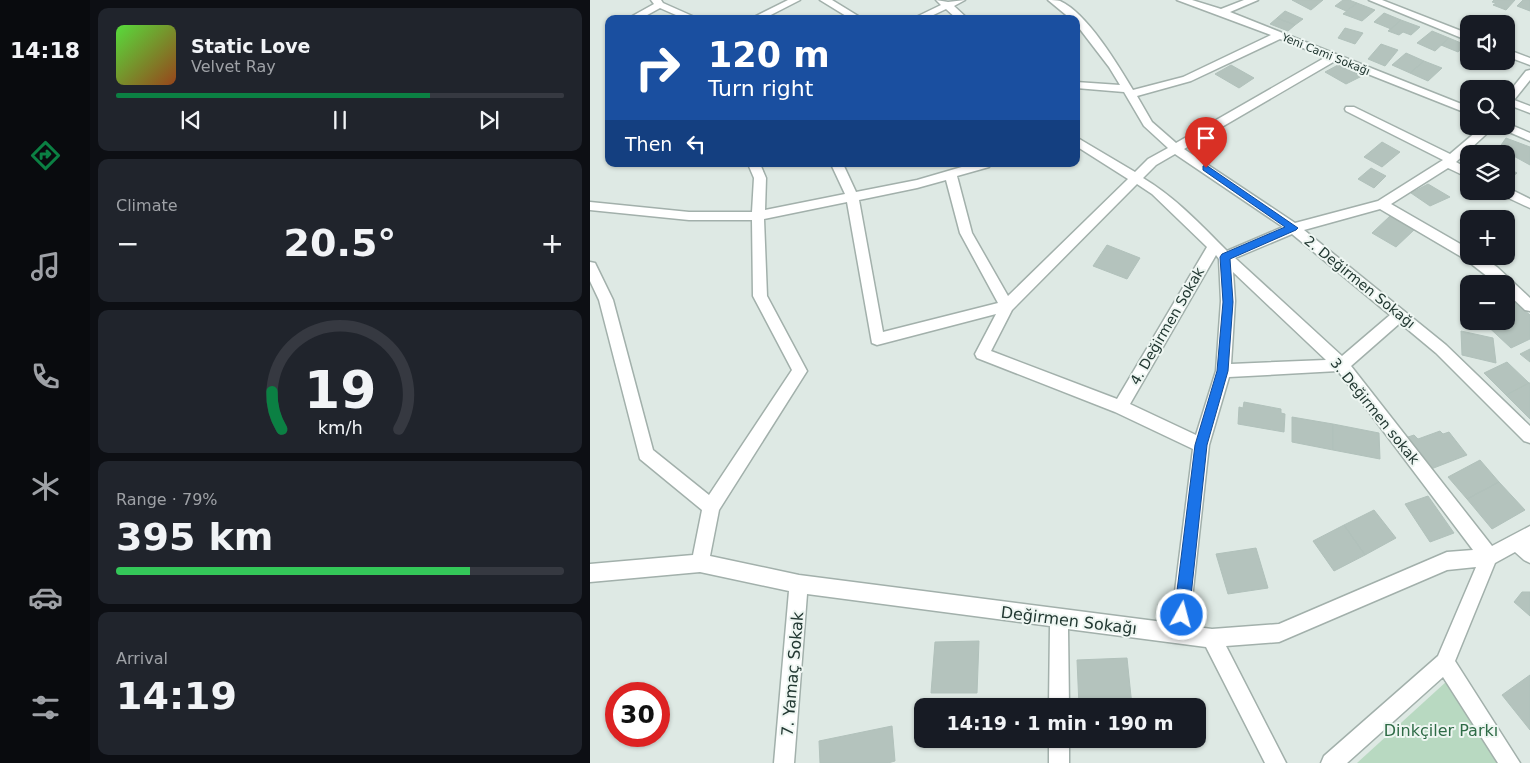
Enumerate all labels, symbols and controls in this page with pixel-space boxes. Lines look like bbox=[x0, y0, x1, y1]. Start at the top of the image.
map controls bbox=[1460, 15, 1515, 330]
button: sound bbox=[1460, 15, 1515, 70]
street label: Yeni Cami Sokağı bbox=[1279, 30, 1372, 78]
text: Static Love bbox=[191, 35, 311, 57]
icon: right bbox=[625, 35, 690, 100]
text: 120 m bbox=[708, 35, 830, 75]
text: 14:18 bbox=[10, 38, 80, 63]
text: Velvet Ray bbox=[191, 57, 276, 76]
text: Turn right bbox=[708, 76, 813, 101]
button: search bbox=[1460, 80, 1515, 135]
icon: previous bbox=[177, 106, 205, 134]
icon: pause bbox=[326, 106, 354, 134]
icon: next bbox=[475, 106, 503, 134]
pin bbox=[1185, 117, 1227, 168]
icon: arrive bbox=[1192, 124, 1220, 152]
icon: left bbox=[682, 130, 710, 158]
text: Then bbox=[625, 133, 672, 155]
icon: directions bbox=[28, 138, 63, 173]
button: layers bbox=[1460, 145, 1515, 200]
text: Climate bbox=[116, 196, 178, 215]
button: + bbox=[1460, 210, 1515, 265]
text: 20.5° bbox=[284, 221, 396, 265]
text: − bbox=[116, 227, 139, 260]
text: + bbox=[541, 227, 564, 260]
street label: 2. Değirmen Sokağı bbox=[1301, 232, 1419, 332]
icon: music bbox=[28, 249, 63, 284]
street label: 4. Değirmen Sokak bbox=[1127, 264, 1208, 388]
button: − bbox=[1460, 275, 1515, 330]
street label: 3. Değirmen sokak bbox=[1327, 355, 1423, 468]
icon: phone bbox=[28, 359, 63, 394]
text: 19 bbox=[304, 360, 376, 420]
text: km/h bbox=[317, 417, 363, 438]
icon: climate bbox=[28, 469, 63, 504]
text: Range · 79% bbox=[116, 490, 218, 509]
text: 395 km bbox=[116, 515, 273, 559]
icon: car bbox=[28, 580, 63, 615]
position arrow bbox=[1155, 588, 1207, 640]
street label: Değirmen Sokağı bbox=[1000, 603, 1138, 638]
street label: 7. Yamaç Sokak bbox=[778, 610, 807, 737]
text: Arrival bbox=[116, 649, 168, 668]
text: 14:19 bbox=[116, 674, 237, 718]
speed limit sign: 30 bbox=[605, 682, 670, 747]
icon: filters bbox=[28, 690, 63, 725]
text: 14:19 · 1 min · 190 m bbox=[946, 712, 1174, 734]
park label: Dinkçiler Parkı bbox=[1384, 721, 1498, 740]

